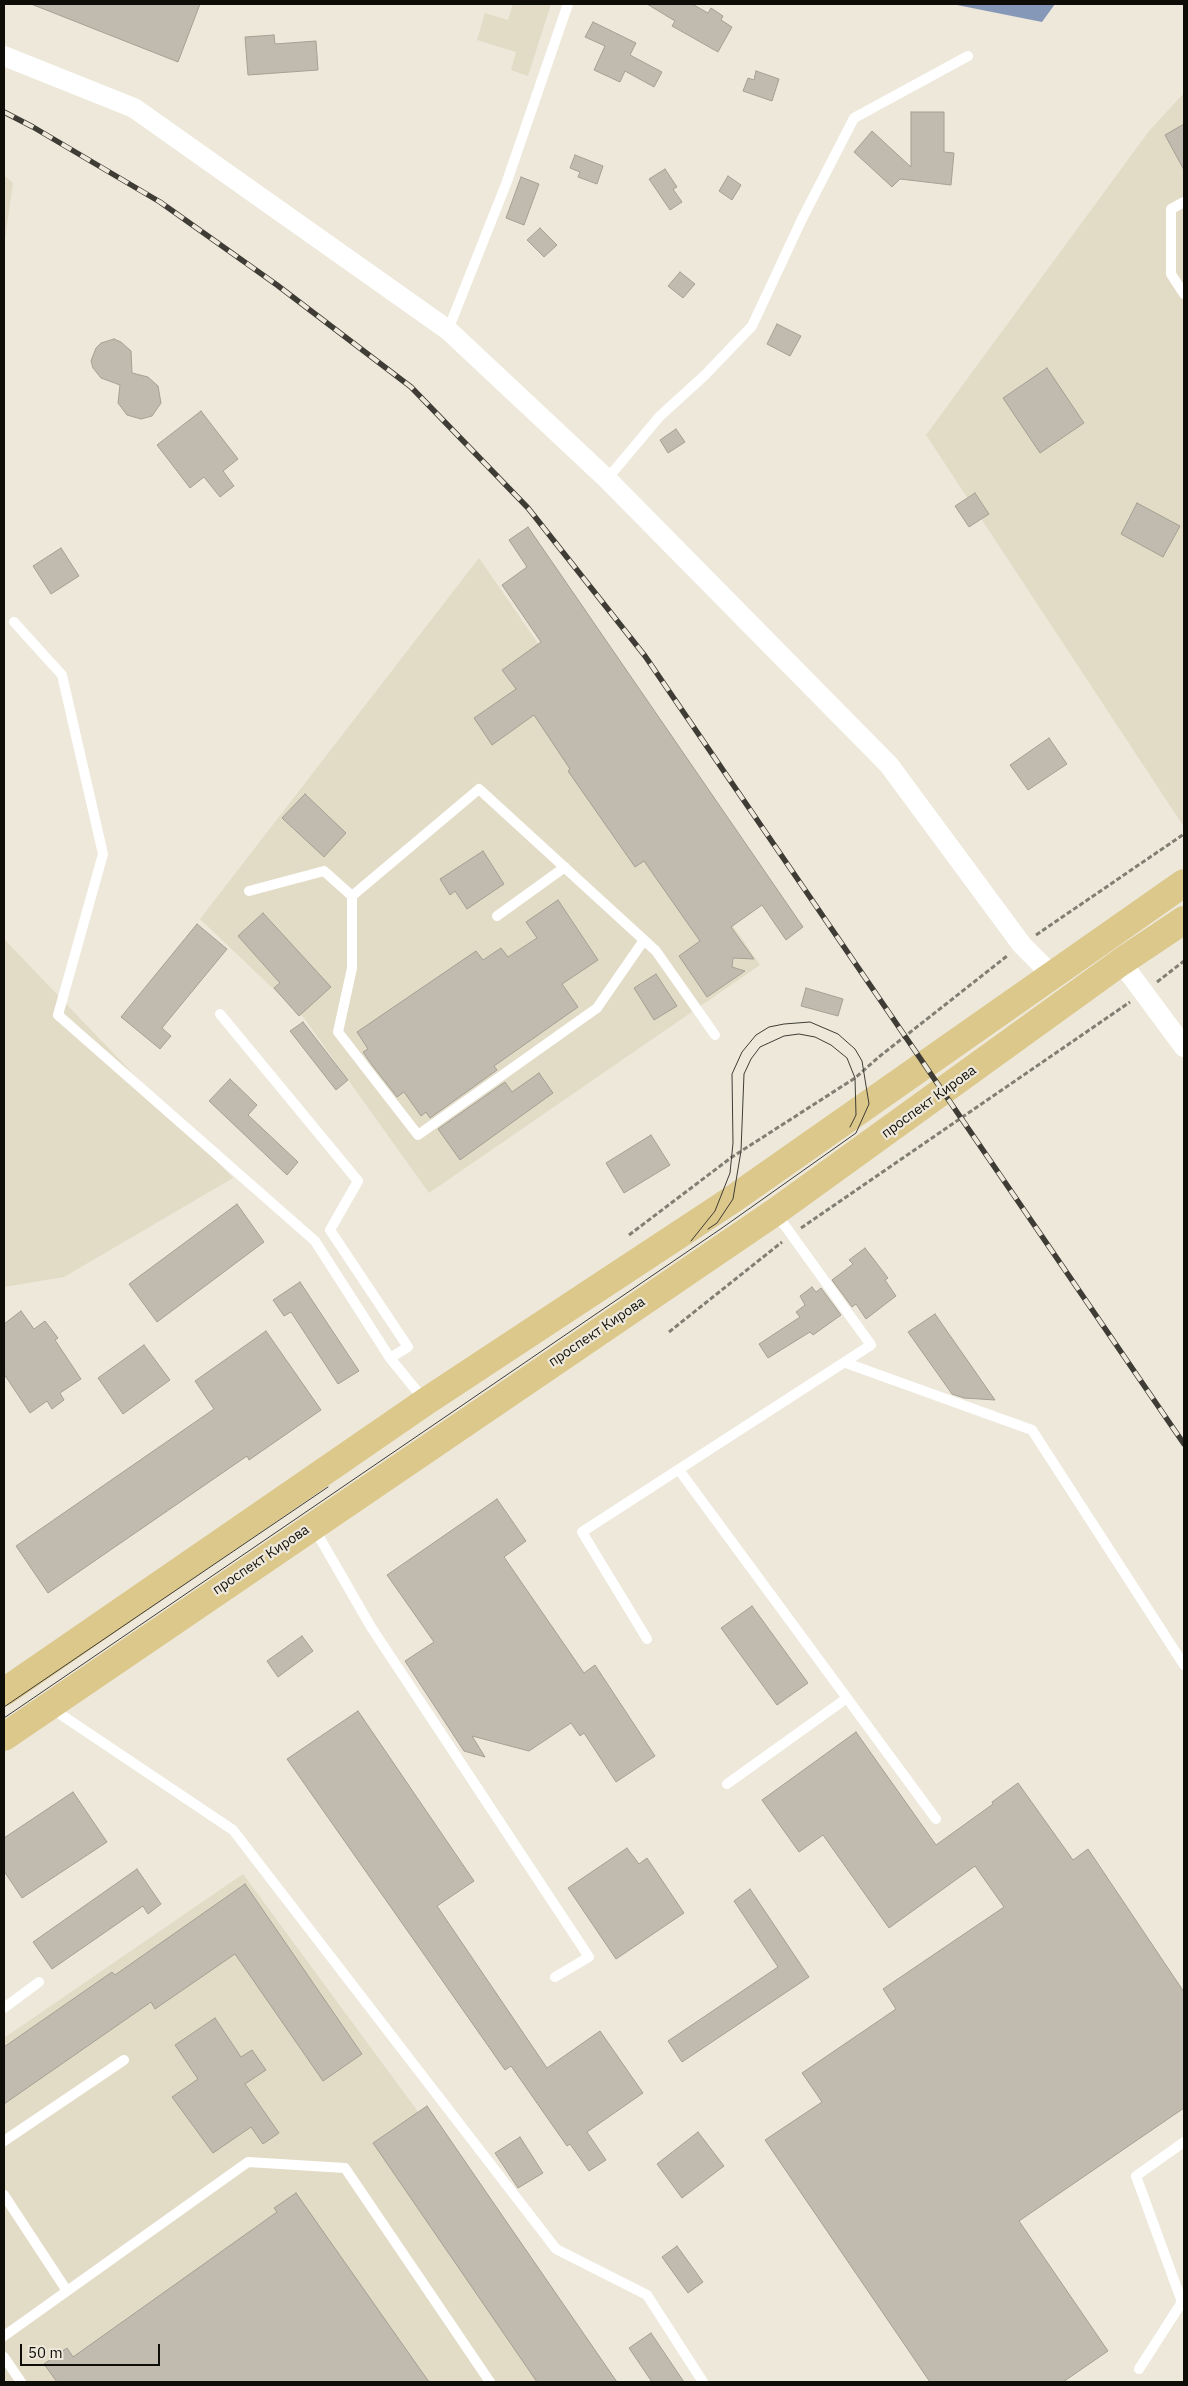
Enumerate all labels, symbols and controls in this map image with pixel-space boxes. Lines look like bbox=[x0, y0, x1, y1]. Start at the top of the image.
street label: проспект Кирова bbox=[878, 1062, 980, 1142]
street label: проспект Кирова bbox=[546, 1293, 648, 1371]
street label: проспект Кирова bbox=[210, 1521, 312, 1599]
scale bar bbox=[22, 2334, 162, 2366]
text: 50 m bbox=[28, 2343, 63, 2362]

